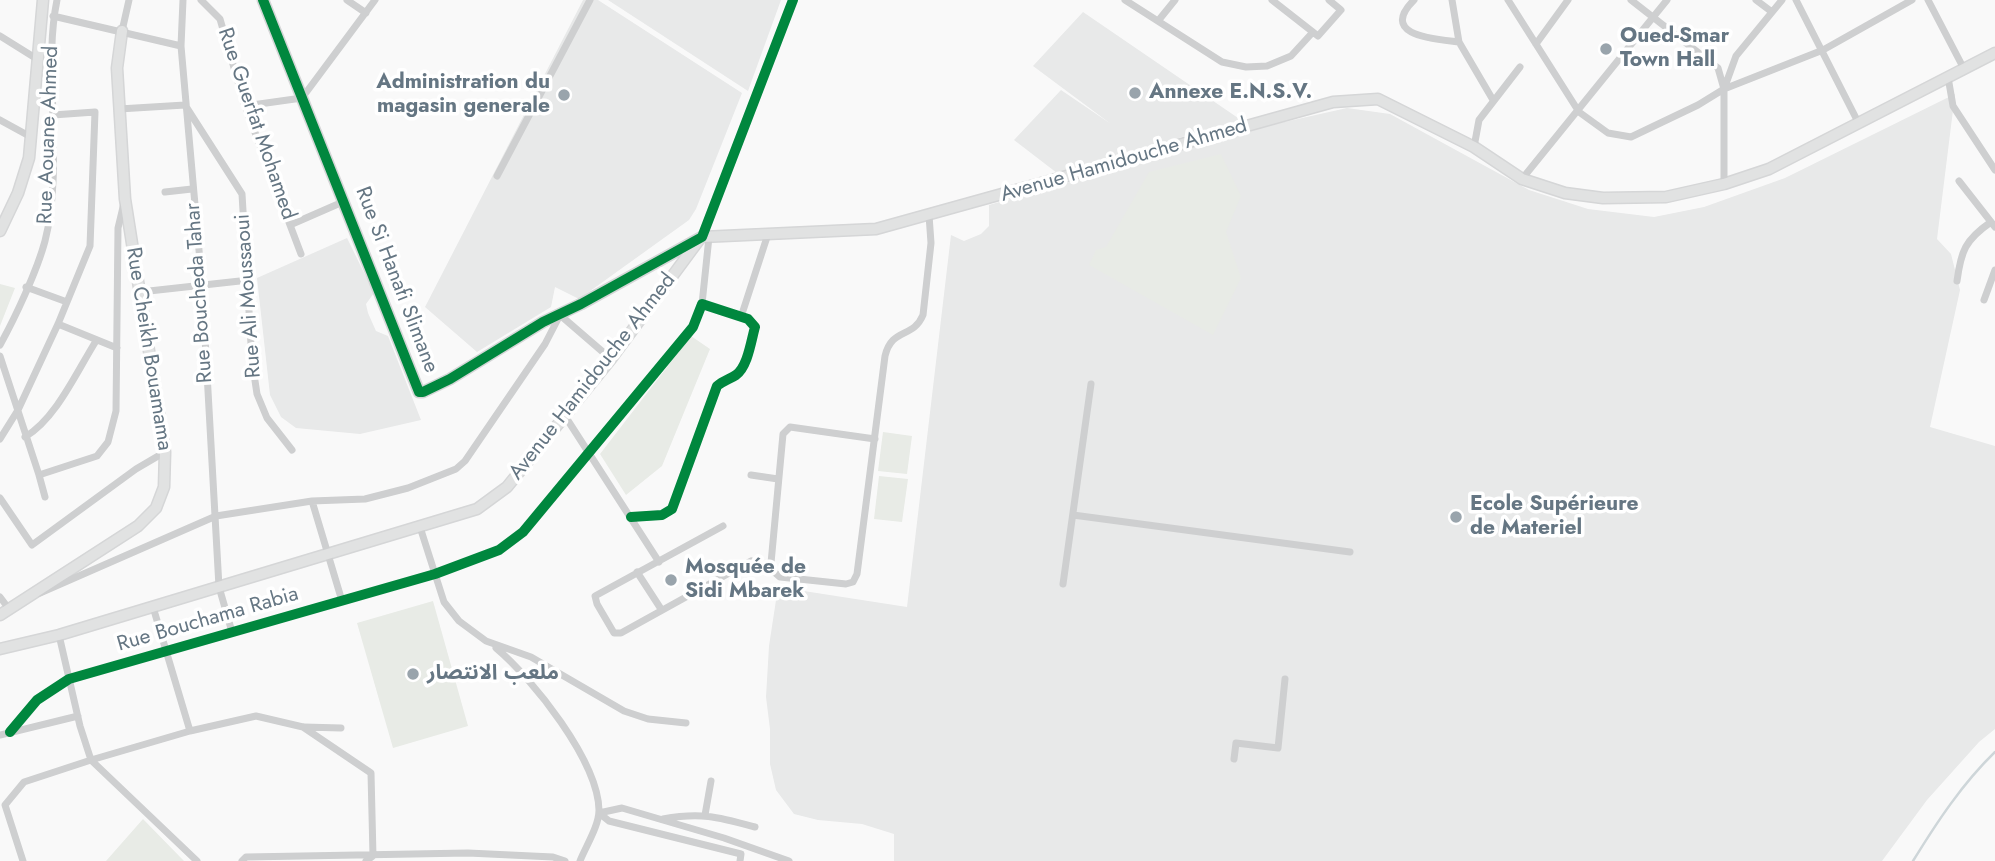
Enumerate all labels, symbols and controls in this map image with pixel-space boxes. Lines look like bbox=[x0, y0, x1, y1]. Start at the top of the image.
place label: Oued-Smar Town Hall bbox=[1620, 24, 1729, 74]
street label: Rue Guerfat Mohamed bbox=[211, 25, 301, 223]
marker: Oued-Smar Town Hall bbox=[1598, 41, 1614, 57]
street label: Rue Aouane Ahmed bbox=[33, 45, 65, 225]
place label: Administration du magasin generale bbox=[376, 70, 550, 120]
place label: Annexe E.N.S.V. bbox=[1149, 80, 1312, 106]
marker: Annexe E.N.S.V. bbox=[1127, 85, 1143, 101]
marker: Administration du magasin generale bbox=[556, 87, 572, 103]
street label: Avenue Hamidouche Ahmed bbox=[998, 114, 1250, 208]
street label: Rue Si Hanafi Slimane bbox=[349, 183, 443, 377]
street label: Rue Boucheda Tahar bbox=[181, 202, 219, 384]
street label: Rue Ali Moussaoui bbox=[231, 213, 267, 379]
street label: Rue Cheikh Bouamama bbox=[119, 246, 177, 452]
street label: Avenue Hamidouche Ahmed bbox=[504, 269, 682, 485]
place label: Ecole Supérieure de Materiel bbox=[1470, 492, 1639, 542]
marker: Ecole Supérieure de Materiel bbox=[1448, 509, 1464, 525]
place label: Mosquée de Sidi Mbarek bbox=[685, 555, 806, 605]
marker: Mosquée de Sidi Mbarek bbox=[663, 572, 679, 588]
street label: Rue Bouchama Rabia bbox=[114, 582, 302, 658]
place label: ملعب الانتصار bbox=[427, 661, 559, 687]
marker: ملعب الانتصار bbox=[405, 666, 421, 682]

